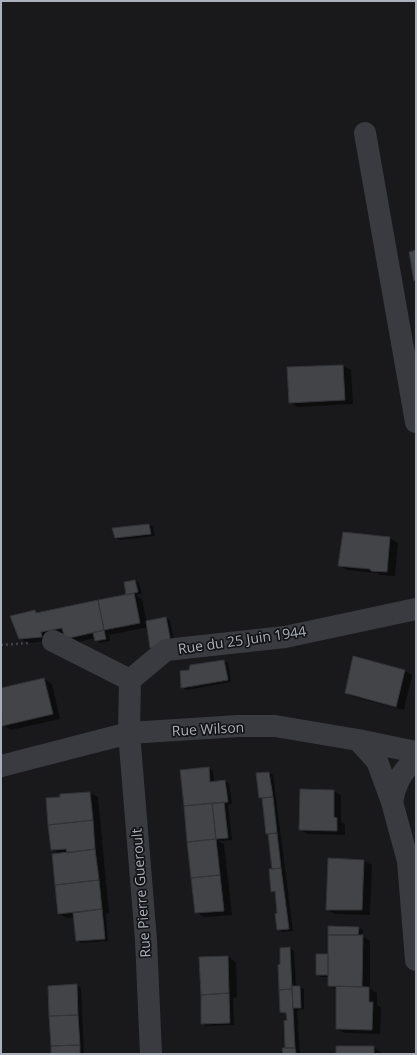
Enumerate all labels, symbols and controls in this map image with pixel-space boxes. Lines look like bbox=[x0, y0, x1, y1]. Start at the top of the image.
street label: Rue du 25 Juin 1944 bbox=[177, 621, 307, 658]
street label: Rue Wilson bbox=[171, 717, 245, 740]
street label: Rue Pierre Gueroult bbox=[127, 828, 154, 958]

